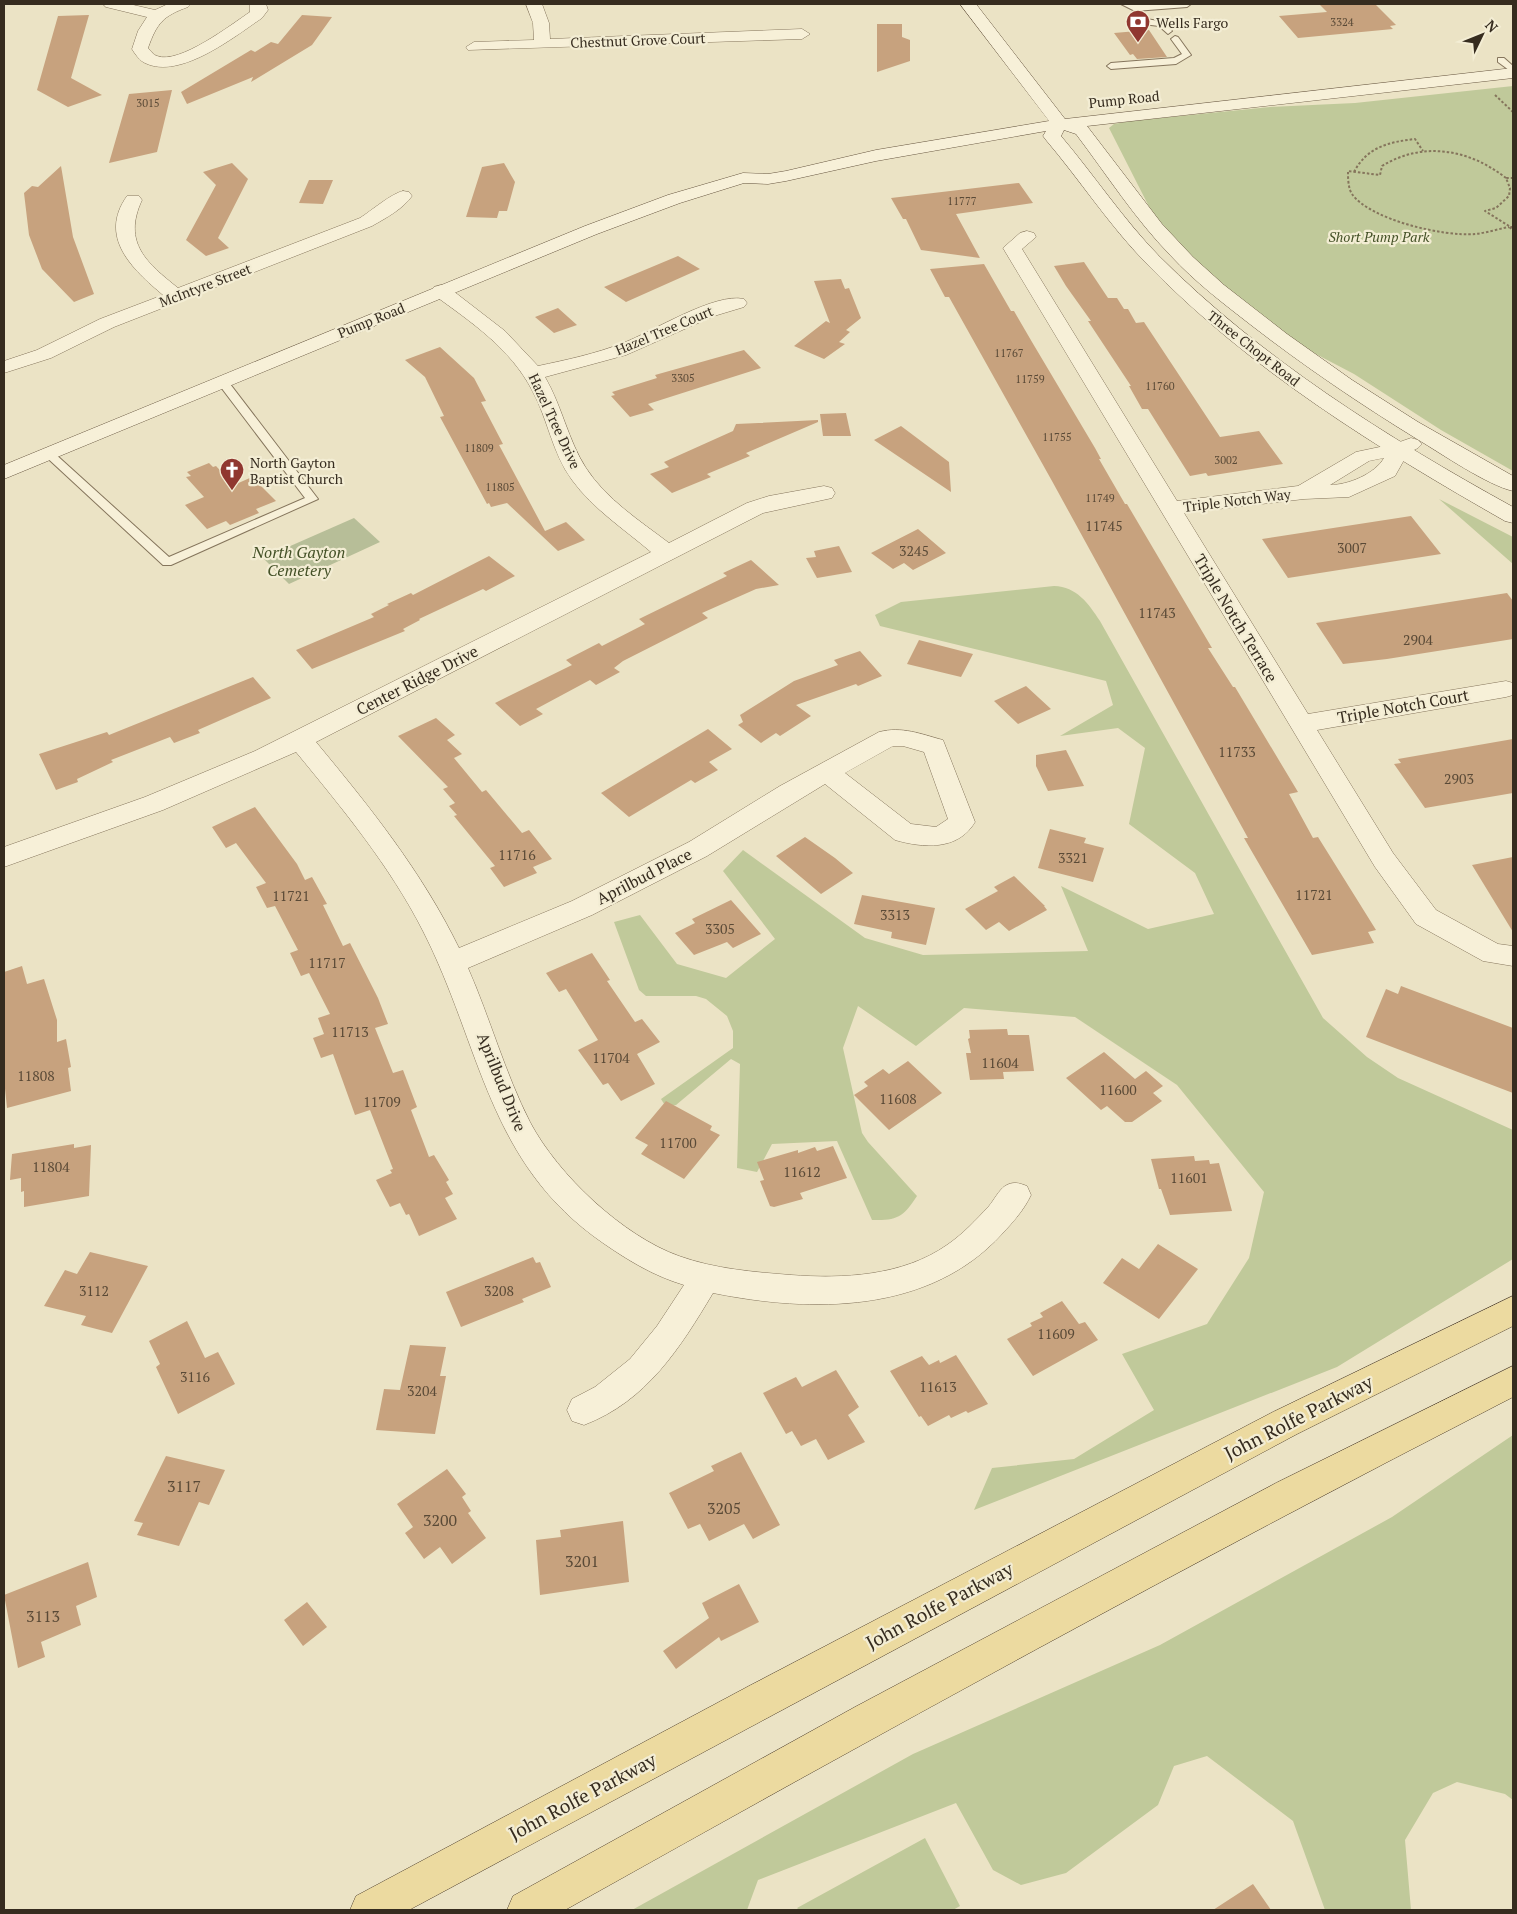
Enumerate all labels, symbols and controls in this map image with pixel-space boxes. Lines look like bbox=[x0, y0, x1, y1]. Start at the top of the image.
bank icon: Wells Fargo bbox=[1125, 9, 1151, 43]
north arrow bbox=[1457, 10, 1507, 60]
place label: Wells Fargo bbox=[1156, 13, 1229, 32]
house number: 3324 bbox=[1330, 15, 1354, 29]
text: N bbox=[1481, 15, 1503, 36]
street label: Chestnut Grove Court bbox=[570, 28, 707, 52]
street label: Pump Road bbox=[1088, 86, 1161, 112]
house number: 3015 bbox=[136, 96, 160, 110]
house number: 11777 bbox=[947, 194, 977, 208]
park label: Short Pump Park bbox=[1328, 227, 1430, 246]
street label: McIntyre Street bbox=[156, 258, 255, 311]
street label: Pump Road bbox=[335, 298, 408, 342]
street label: Hazel Tree Court bbox=[612, 300, 717, 359]
street label: Three Chopt Road bbox=[1204, 306, 1304, 390]
house number: 11767 bbox=[994, 346, 1024, 360]
street label: Hazel Tree Drive bbox=[525, 370, 585, 472]
house number: 3305 bbox=[671, 371, 695, 385]
house number: 11759 bbox=[1015, 372, 1045, 386]
house number: 11760 bbox=[1145, 379, 1175, 393]
house number: 11755 bbox=[1042, 430, 1072, 444]
house number: 11809 bbox=[464, 441, 494, 455]
place label: North Gayton Baptist Church bbox=[250, 453, 343, 488]
house number: 3002 bbox=[1214, 453, 1238, 467]
church icon: North Gayton Baptist Church bbox=[219, 457, 245, 491]
house number: 11805 bbox=[485, 480, 515, 494]
street label: Triple Notch Way bbox=[1182, 484, 1293, 516]
house number: 11749 bbox=[1085, 491, 1115, 505]
house number: 11745 bbox=[1085, 516, 1123, 535]
house number: 3007 bbox=[1337, 538, 1367, 557]
park label: North Gayton Cemetery bbox=[252, 541, 345, 581]
house number: 3245 bbox=[899, 541, 929, 560]
street label: Triple Notch Terrace bbox=[1189, 550, 1283, 686]
house number: 11743 bbox=[1138, 603, 1176, 622]
house number: 2904 bbox=[1403, 630, 1433, 649]
street label: Center Ridge Drive bbox=[352, 640, 482, 720]
street label: Triple Notch Court bbox=[1335, 684, 1471, 728]
house number: 11733 bbox=[1218, 742, 1256, 761]
house number: 2903 bbox=[1444, 769, 1474, 788]
street label: Aprilbud Place bbox=[593, 843, 695, 909]
house number: 11716 bbox=[498, 845, 536, 864]
house number: 3321 bbox=[1058, 848, 1088, 867]
house number: 11721 bbox=[1295, 885, 1333, 904]
house number: 11721 bbox=[272, 886, 310, 905]
house number: 3313 bbox=[880, 905, 910, 924]
house number: 3305 bbox=[705, 919, 735, 938]
house number: 11717 bbox=[308, 953, 346, 972]
house number: 11713 bbox=[331, 1022, 369, 1041]
street label: Aprilbud Drive bbox=[472, 1029, 532, 1135]
house number: 11704 bbox=[592, 1048, 630, 1067]
house number: 11604 bbox=[981, 1053, 1019, 1072]
house number: 11808 bbox=[17, 1066, 55, 1085]
house number: 11600 bbox=[1099, 1080, 1137, 1099]
house number: 11608 bbox=[879, 1089, 917, 1108]
house number: 11709 bbox=[363, 1092, 401, 1111]
house number: 11700 bbox=[659, 1133, 697, 1152]
house number: 11804 bbox=[32, 1157, 70, 1176]
house number: 11612 bbox=[783, 1162, 821, 1181]
house number: 11601 bbox=[1170, 1168, 1208, 1187]
house number: 3112 bbox=[79, 1281, 109, 1300]
house number: 3208 bbox=[484, 1281, 514, 1300]
house number: 11609 bbox=[1037, 1324, 1075, 1343]
house number: 3116 bbox=[180, 1367, 210, 1386]
street label: John Rolfe Parkway bbox=[1220, 1369, 1377, 1465]
house number: 11613 bbox=[919, 1377, 957, 1396]
house number: 3204 bbox=[407, 1381, 437, 1400]
house number: 3117 bbox=[167, 1475, 201, 1497]
house number: 3205 bbox=[707, 1497, 741, 1519]
house number: 3200 bbox=[423, 1509, 457, 1531]
house number: 3201 bbox=[565, 1550, 599, 1572]
street label: John Rolfe Parkway bbox=[861, 1555, 1017, 1654]
house number: 3113 bbox=[26, 1605, 60, 1627]
street label: John Rolfe Parkway bbox=[504, 1746, 660, 1845]

